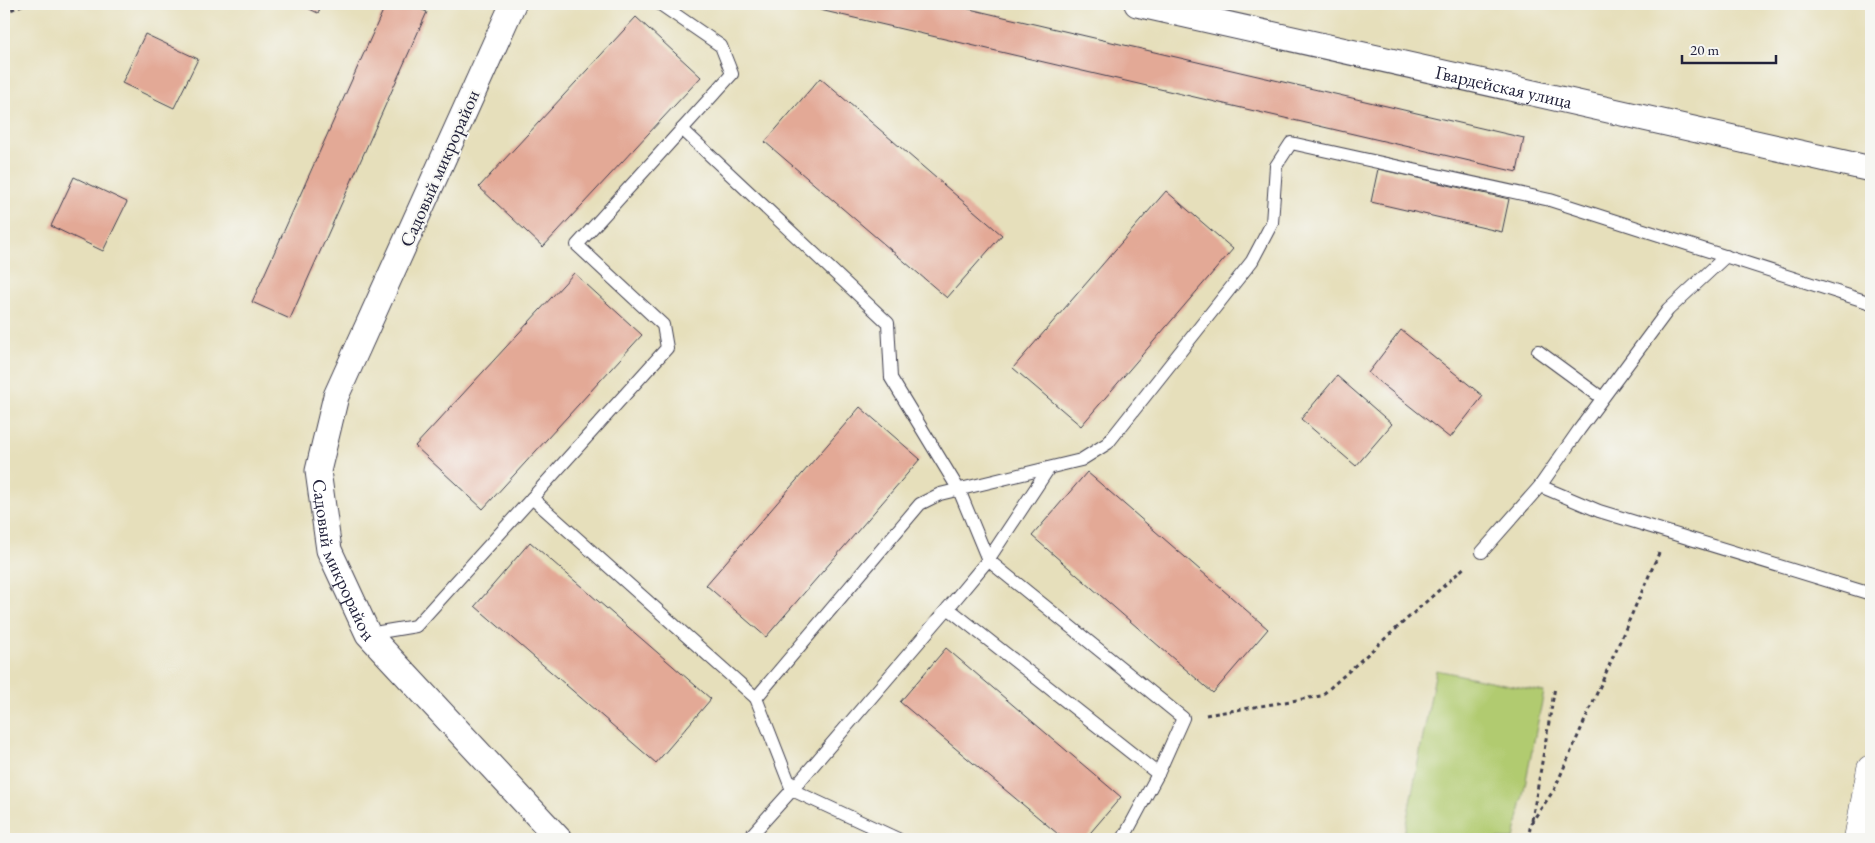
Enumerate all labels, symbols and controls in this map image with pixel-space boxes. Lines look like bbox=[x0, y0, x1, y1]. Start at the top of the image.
scale bar bbox=[1682, 32, 1776, 64]
text: 20 m bbox=[1690, 40, 1719, 59]
street label: Гвардейская улица bbox=[1433, 59, 1575, 115]
street label: Садовый микрорайон bbox=[394, 86, 485, 251]
street label: Садовый микрорайон bbox=[306, 477, 380, 647]

